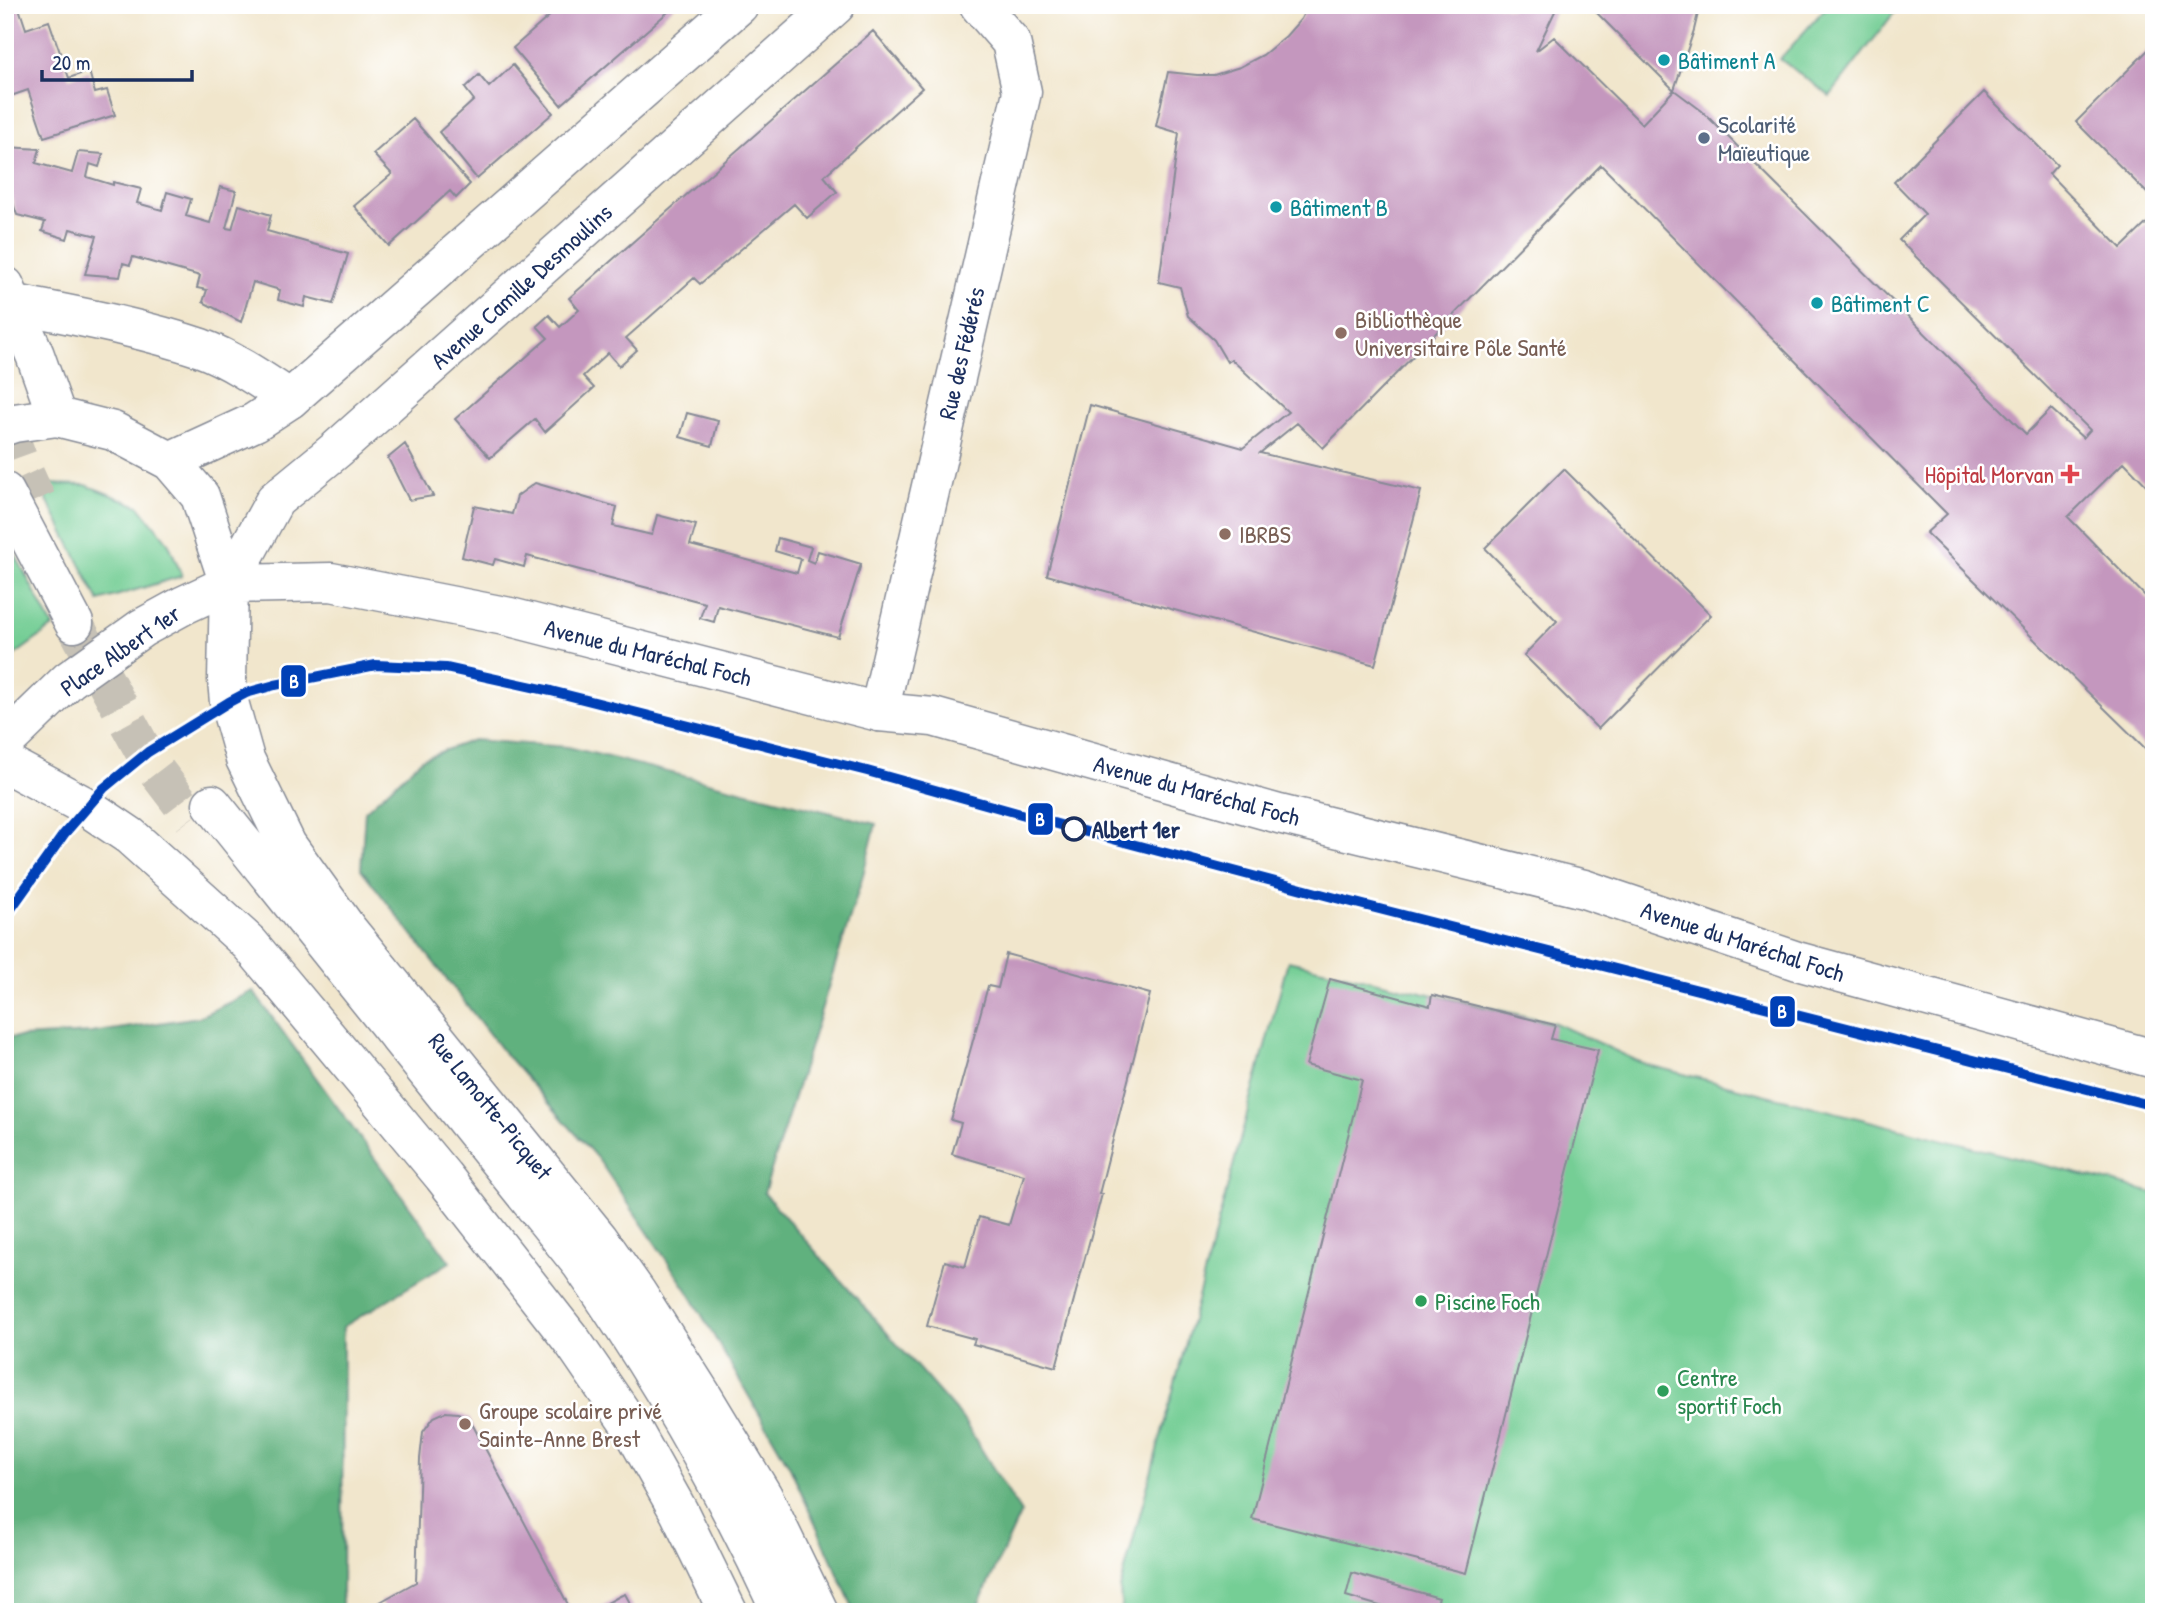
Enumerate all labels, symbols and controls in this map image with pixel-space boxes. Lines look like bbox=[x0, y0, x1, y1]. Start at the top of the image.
scale bar bbox=[42, 38, 192, 82]
place label: Bâtiment A bbox=[1678, 44, 1776, 76]
text: 20 m bbox=[52, 48, 90, 77]
marker: Bâtiment A bbox=[1656, 52, 1672, 68]
place label: Scolarité Maïeutique bbox=[1718, 108, 1811, 168]
marker: Scolarité Maïeutique bbox=[1696, 130, 1712, 146]
place label: Bâtiment B bbox=[1290, 191, 1388, 223]
street label: Avenue Camille Desmoulins bbox=[423, 196, 619, 376]
marker: Bâtiment B bbox=[1268, 199, 1284, 215]
street label: Rue des Fédérés bbox=[930, 284, 992, 422]
place label: Bâtiment C bbox=[1831, 287, 1930, 319]
marker: Bâtiment C bbox=[1809, 295, 1825, 311]
place label: Bibliothèque Universitaire Pôle Santé bbox=[1355, 303, 1567, 363]
marker: Bibliothèque Universitaire Pôle Santé bbox=[1333, 325, 1349, 341]
place label: Hôpital Morvan bbox=[1925, 458, 2054, 490]
marker: Hôpital Morvan bbox=[2060, 464, 2080, 484]
place label: IBRBS bbox=[1239, 518, 1291, 550]
marker: IBRBS bbox=[1217, 526, 1233, 542]
street label: Place Albert 1er bbox=[54, 597, 186, 703]
street label: Avenue du Maréchal Foch bbox=[541, 611, 755, 693]
line badge: B bbox=[280, 664, 307, 698]
text: B bbox=[289, 668, 299, 694]
street label: Avenue du Maréchal Foch bbox=[1090, 747, 1304, 833]
line badge: B bbox=[1027, 802, 1054, 836]
text: B bbox=[1035, 806, 1045, 832]
place label: Albert 1er bbox=[1092, 813, 1181, 845]
marker: Albert 1er bbox=[1062, 817, 1086, 841]
street label: Avenue du Maréchal Foch bbox=[1637, 893, 1849, 989]
line badge: B bbox=[1769, 995, 1796, 1028]
text: B bbox=[1777, 998, 1787, 1024]
street label: Rue Lamotte-Picquet bbox=[422, 1026, 561, 1187]
place label: Piscine Foch bbox=[1435, 1285, 1540, 1317]
marker: Piscine Foch bbox=[1413, 1293, 1429, 1309]
place label: Centre sportif Foch bbox=[1677, 1361, 1781, 1421]
marker: Centre sportif Foch bbox=[1655, 1383, 1671, 1399]
place label: Groupe scolaire privé Sainte-Anne Brest bbox=[479, 1394, 663, 1454]
marker: Groupe scolaire privé Sainte-Anne Brest bbox=[457, 1416, 473, 1432]

